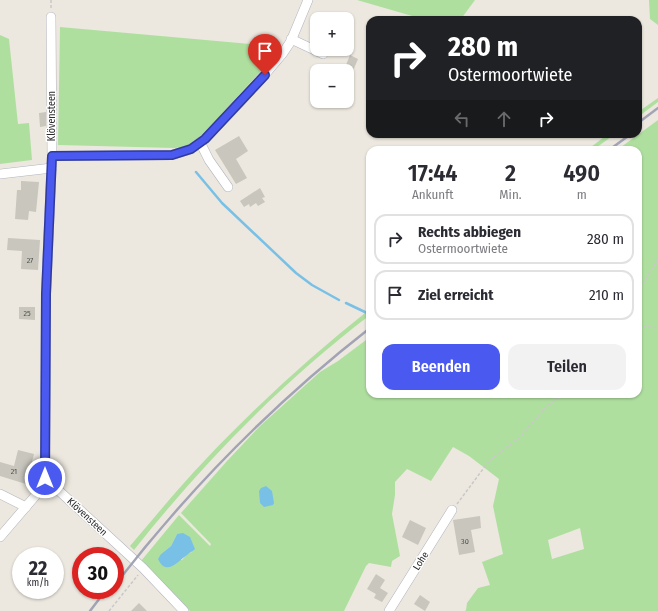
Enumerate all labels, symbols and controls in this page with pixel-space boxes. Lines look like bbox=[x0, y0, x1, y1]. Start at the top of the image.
map controls bbox=[310, 12, 354, 108]
button: + bbox=[310, 12, 354, 56]
text: 280 m bbox=[448, 30, 518, 63]
icon: right bbox=[382, 32, 434, 84]
pin bbox=[248, 34, 282, 75]
icon: arrive bbox=[254, 40, 276, 62]
button: − bbox=[310, 64, 354, 108]
text: Ostermoortwiete bbox=[448, 64, 572, 86]
street label: Klövensteen bbox=[46, 91, 58, 141]
icon: left bbox=[451, 108, 473, 130]
icon: ahead bbox=[493, 108, 515, 130]
icon: right bbox=[535, 108, 557, 130]
text: 17:44 bbox=[408, 159, 458, 187]
text: 2 bbox=[505, 159, 516, 187]
text: 490 bbox=[563, 159, 600, 187]
text: Ankunft bbox=[412, 187, 453, 202]
text: Min. bbox=[499, 187, 522, 202]
text: m bbox=[577, 187, 587, 202]
text: Rechts abbiegen bbox=[418, 223, 521, 241]
icon: right bbox=[384, 228, 406, 250]
text: 280 m bbox=[587, 230, 624, 248]
text: Ostermoortwiete bbox=[418, 241, 508, 256]
house number: 27 bbox=[27, 256, 34, 265]
icon: arrive bbox=[384, 284, 406, 306]
text: Ziel erreicht bbox=[418, 286, 493, 304]
text: 210 m bbox=[589, 286, 624, 304]
house number: 25 bbox=[23, 309, 31, 318]
button: Beenden bbox=[382, 344, 500, 390]
button: Teilen bbox=[508, 344, 626, 390]
position arrow bbox=[24, 457, 66, 499]
house number: 21 bbox=[11, 467, 17, 476]
street label: Klövensteen bbox=[65, 495, 109, 539]
house number: 30 bbox=[461, 537, 469, 546]
speed limit sign: 30 bbox=[72, 547, 124, 599]
street label: Lohe bbox=[411, 549, 431, 573]
text: 22 bbox=[29, 556, 47, 580]
text: km/h bbox=[27, 577, 49, 589]

